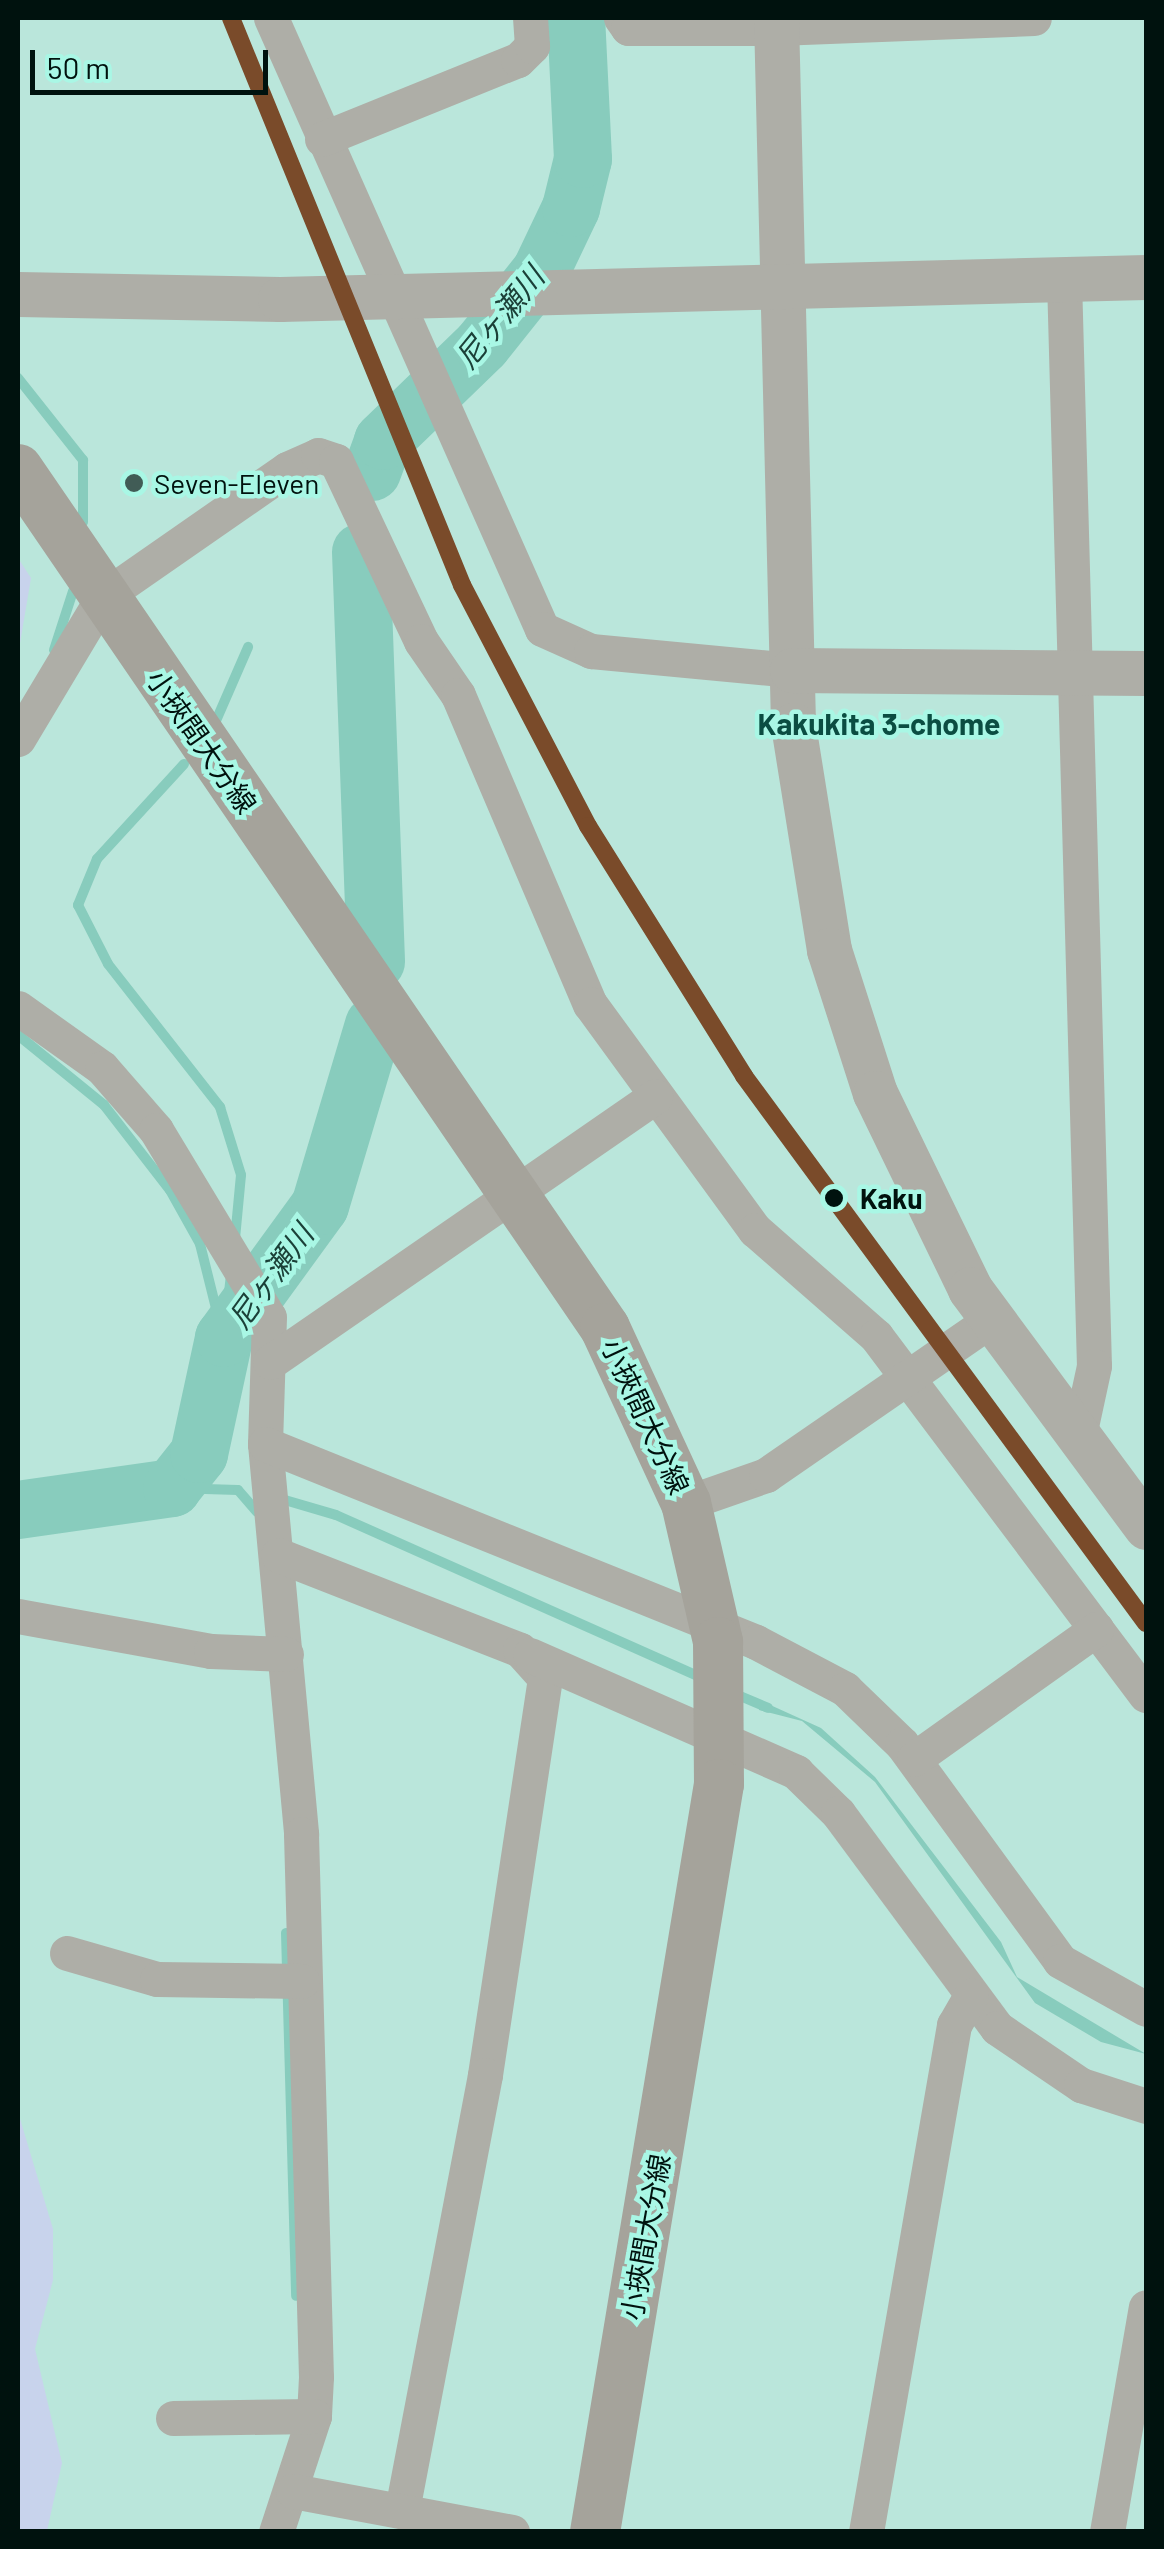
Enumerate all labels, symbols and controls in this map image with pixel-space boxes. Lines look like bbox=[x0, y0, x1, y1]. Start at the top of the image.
scale bar bbox=[35, 30, 272, 92]
text: 50 m bbox=[47, 49, 110, 85]
water label: 尼ヶ瀬川 bbox=[447, 259, 551, 375]
place label: Seven-Eleven bbox=[154, 466, 319, 500]
marker: Seven-Eleven bbox=[123, 472, 145, 494]
street label: 小挾間大分線 bbox=[140, 663, 264, 819]
district label: Kakukita 3-chome bbox=[758, 705, 1000, 741]
marker: Kaku bbox=[817, 1181, 851, 1215]
place label: Kaku bbox=[860, 1181, 922, 1215]
water label: 尼ヶ瀬川 bbox=[220, 1217, 320, 1335]
street label: 小挾間大分線 bbox=[595, 1333, 697, 1499]
street label: 小挾間大分線 bbox=[614, 2151, 676, 2323]

